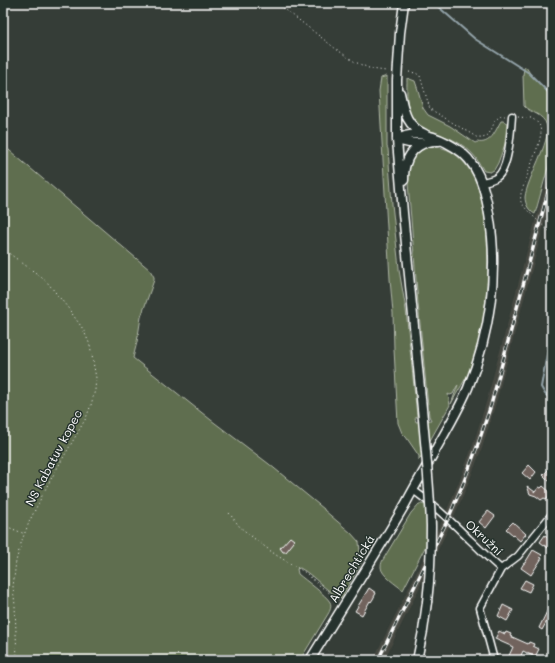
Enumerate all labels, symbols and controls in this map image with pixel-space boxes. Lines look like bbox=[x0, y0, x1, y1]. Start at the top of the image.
street label: NS Kabatuv kopec bbox=[21, 407, 85, 508]
street label: Okružní bbox=[463, 516, 507, 559]
street label: Albrechtická bbox=[325, 532, 378, 605]

